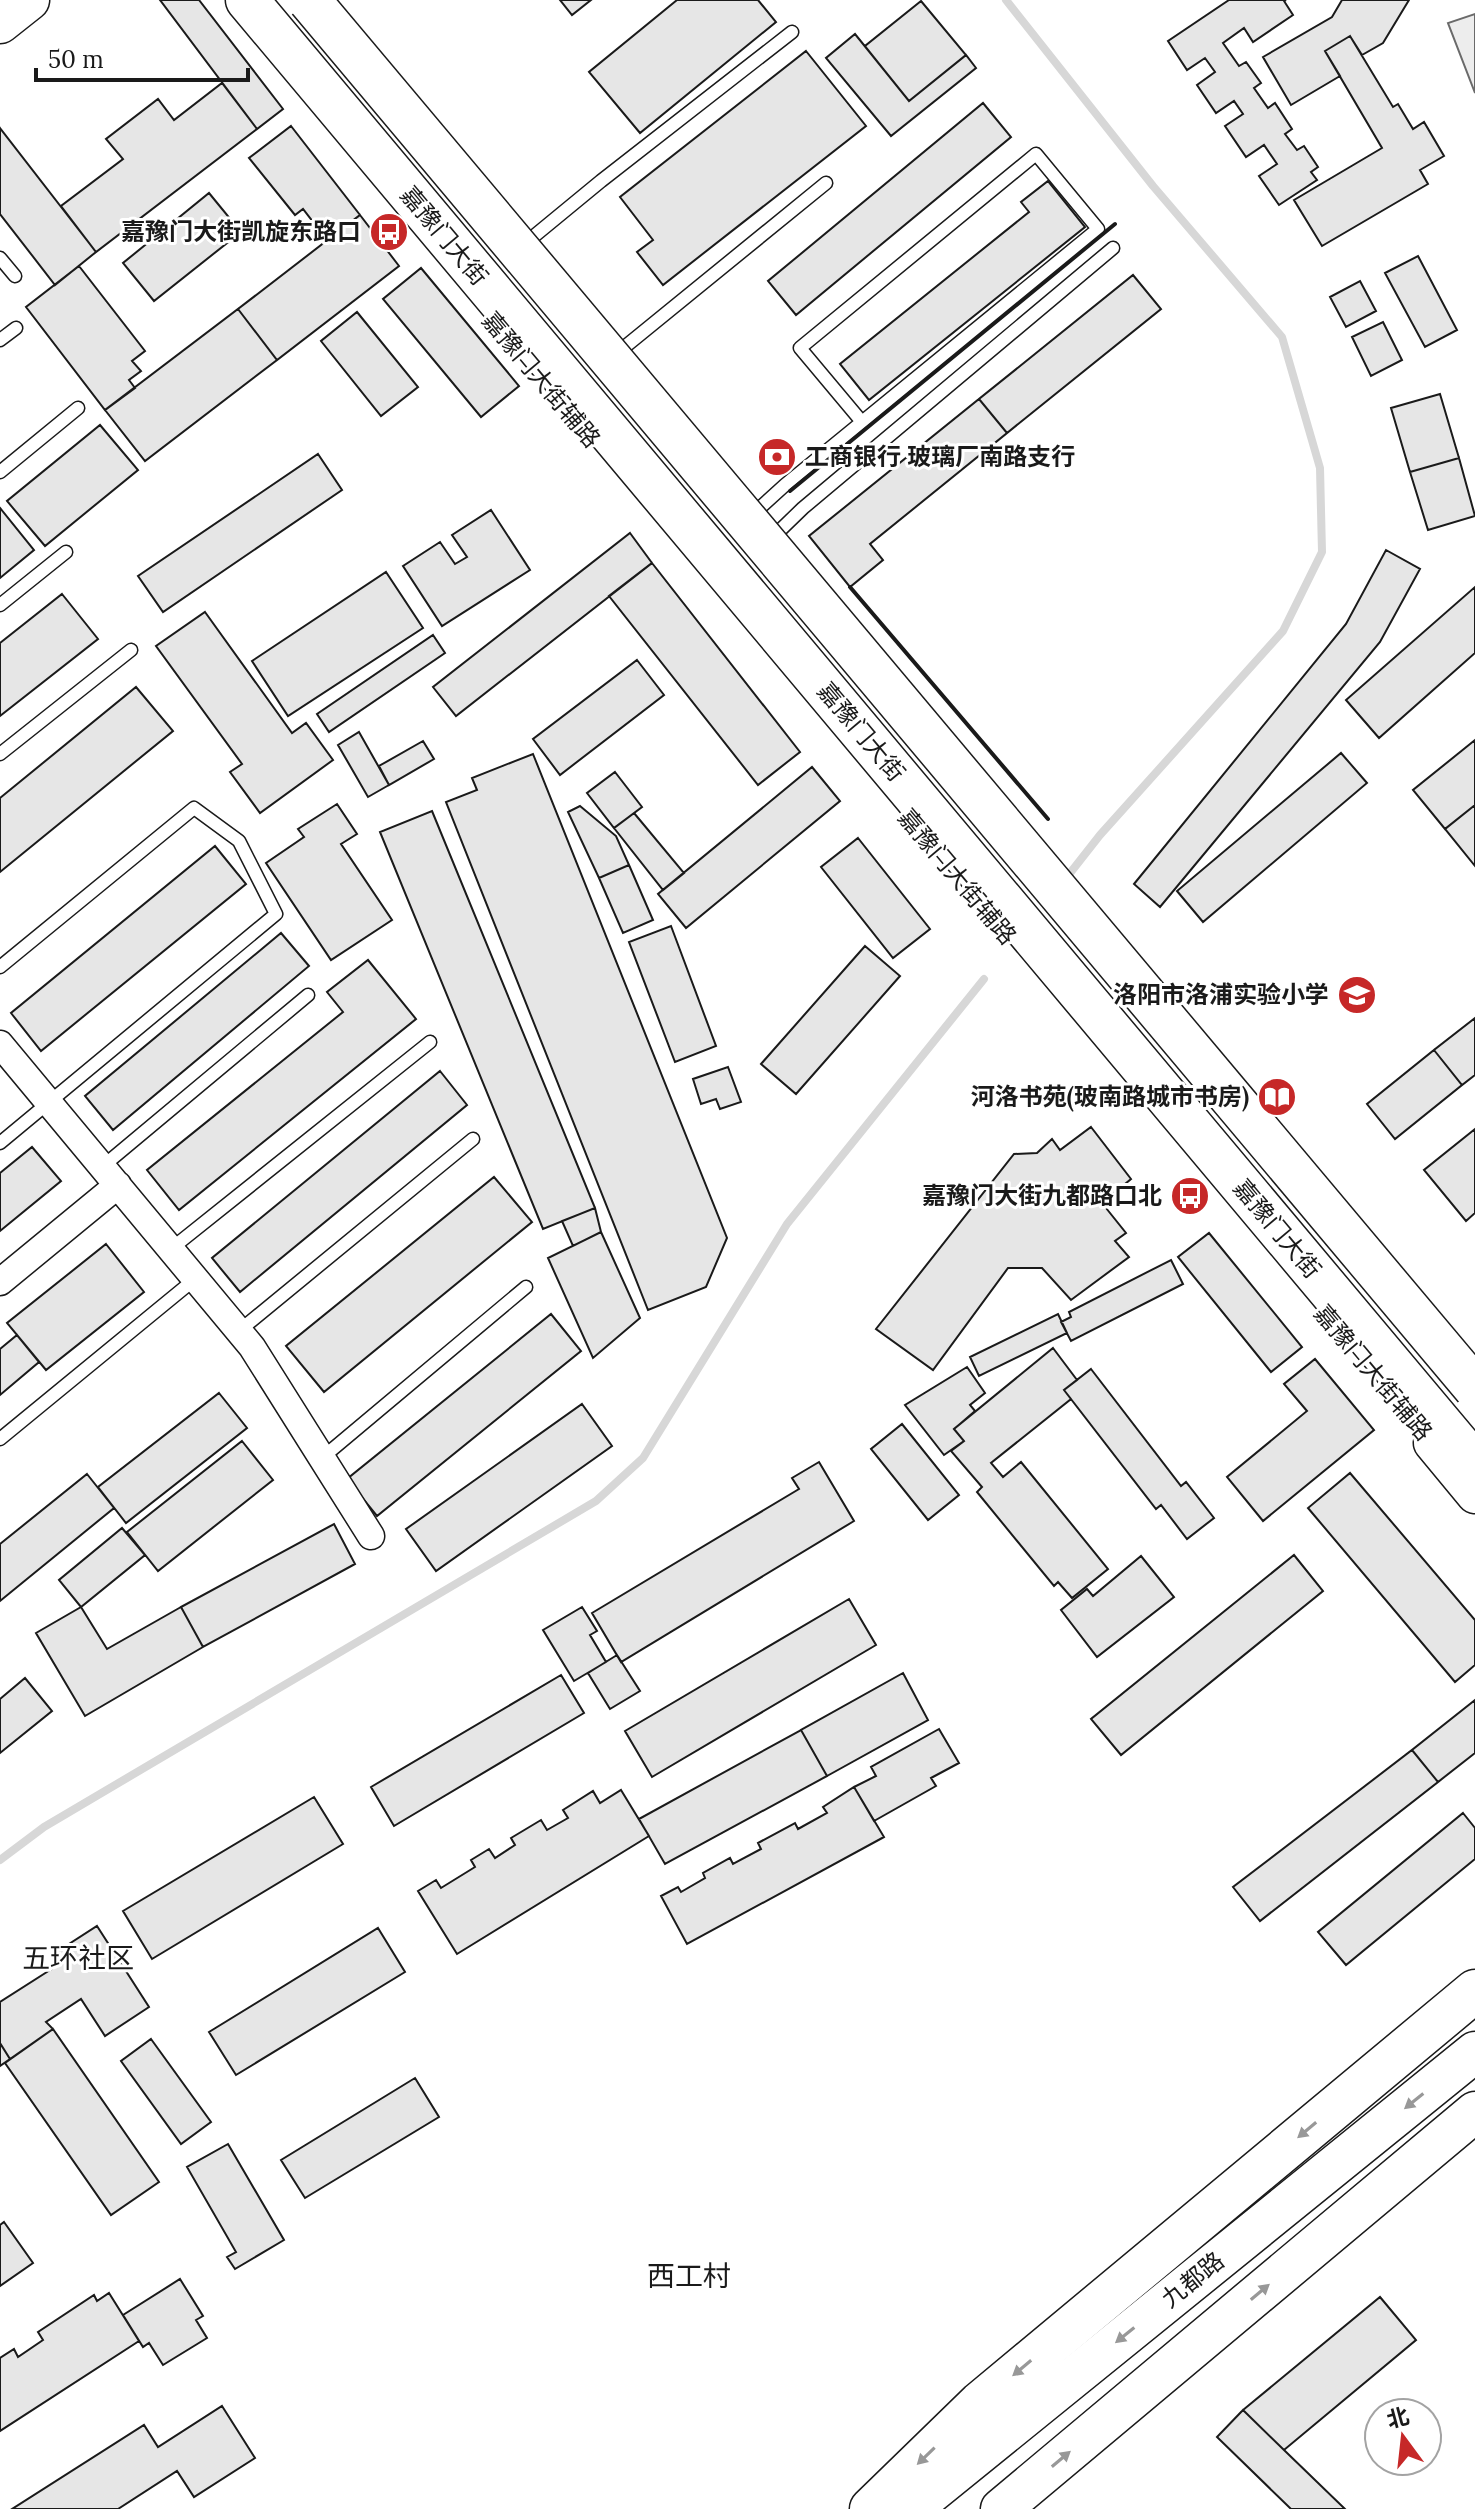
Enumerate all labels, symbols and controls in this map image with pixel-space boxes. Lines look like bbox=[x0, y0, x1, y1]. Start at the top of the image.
scale bar bbox=[36, 32, 248, 82]
text: 50 m bbox=[48, 44, 104, 75]
street label: 嘉豫门大街 bbox=[394, 180, 495, 292]
bus stop icon: 嘉豫门大街凯旋东路口 bbox=[368, 211, 410, 253]
place label: 嘉豫门大街凯旋东路口 bbox=[121, 216, 361, 247]
street label: 嘉豫门大街辅路 bbox=[476, 305, 607, 454]
bank icon: 工商银行 玻璃厂南路支行 bbox=[756, 436, 798, 478]
place label: 工商银行 玻璃厂南路支行 bbox=[805, 441, 1075, 472]
street label: 嘉豫门大街 bbox=[811, 676, 912, 788]
street label: 嘉豫门大街辅路 bbox=[892, 802, 1023, 951]
school or university icon: 洛阳市洛浦实验小学 bbox=[1336, 974, 1378, 1016]
place label: 洛阳市洛浦实验小学 bbox=[1113, 979, 1329, 1010]
library icon: 河洛书苑(玻南路城市书房) bbox=[1256, 1076, 1298, 1118]
place label: 河洛书苑(玻南路城市书房) bbox=[971, 1081, 1249, 1112]
street label: 嘉豫门大街 bbox=[1227, 1173, 1328, 1285]
bus stop icon: 嘉豫门大街九都路口北 bbox=[1169, 1175, 1211, 1217]
place label: 嘉豫门大街九都路口北 bbox=[922, 1180, 1162, 1211]
street label: 嘉豫门大街辅路 bbox=[1308, 1298, 1439, 1447]
district label: 五环社区 bbox=[22, 1940, 134, 1976]
one-way arrow bbox=[1405, 2092, 1425, 2109]
one-way arrow bbox=[1298, 2121, 1318, 2138]
street label: 九都路 bbox=[1155, 2245, 1230, 2314]
district label: 西工村 bbox=[647, 2258, 731, 2294]
one-way arrow bbox=[1250, 2284, 1270, 2301]
one-way arrow bbox=[1115, 2326, 1135, 2343]
one-way arrow bbox=[1012, 2359, 1032, 2376]
north arrow bbox=[1363, 2397, 1443, 2477]
text: 北 bbox=[1384, 2401, 1412, 2434]
one-way arrow bbox=[917, 2446, 936, 2465]
one-way arrow bbox=[1051, 2451, 1071, 2468]

